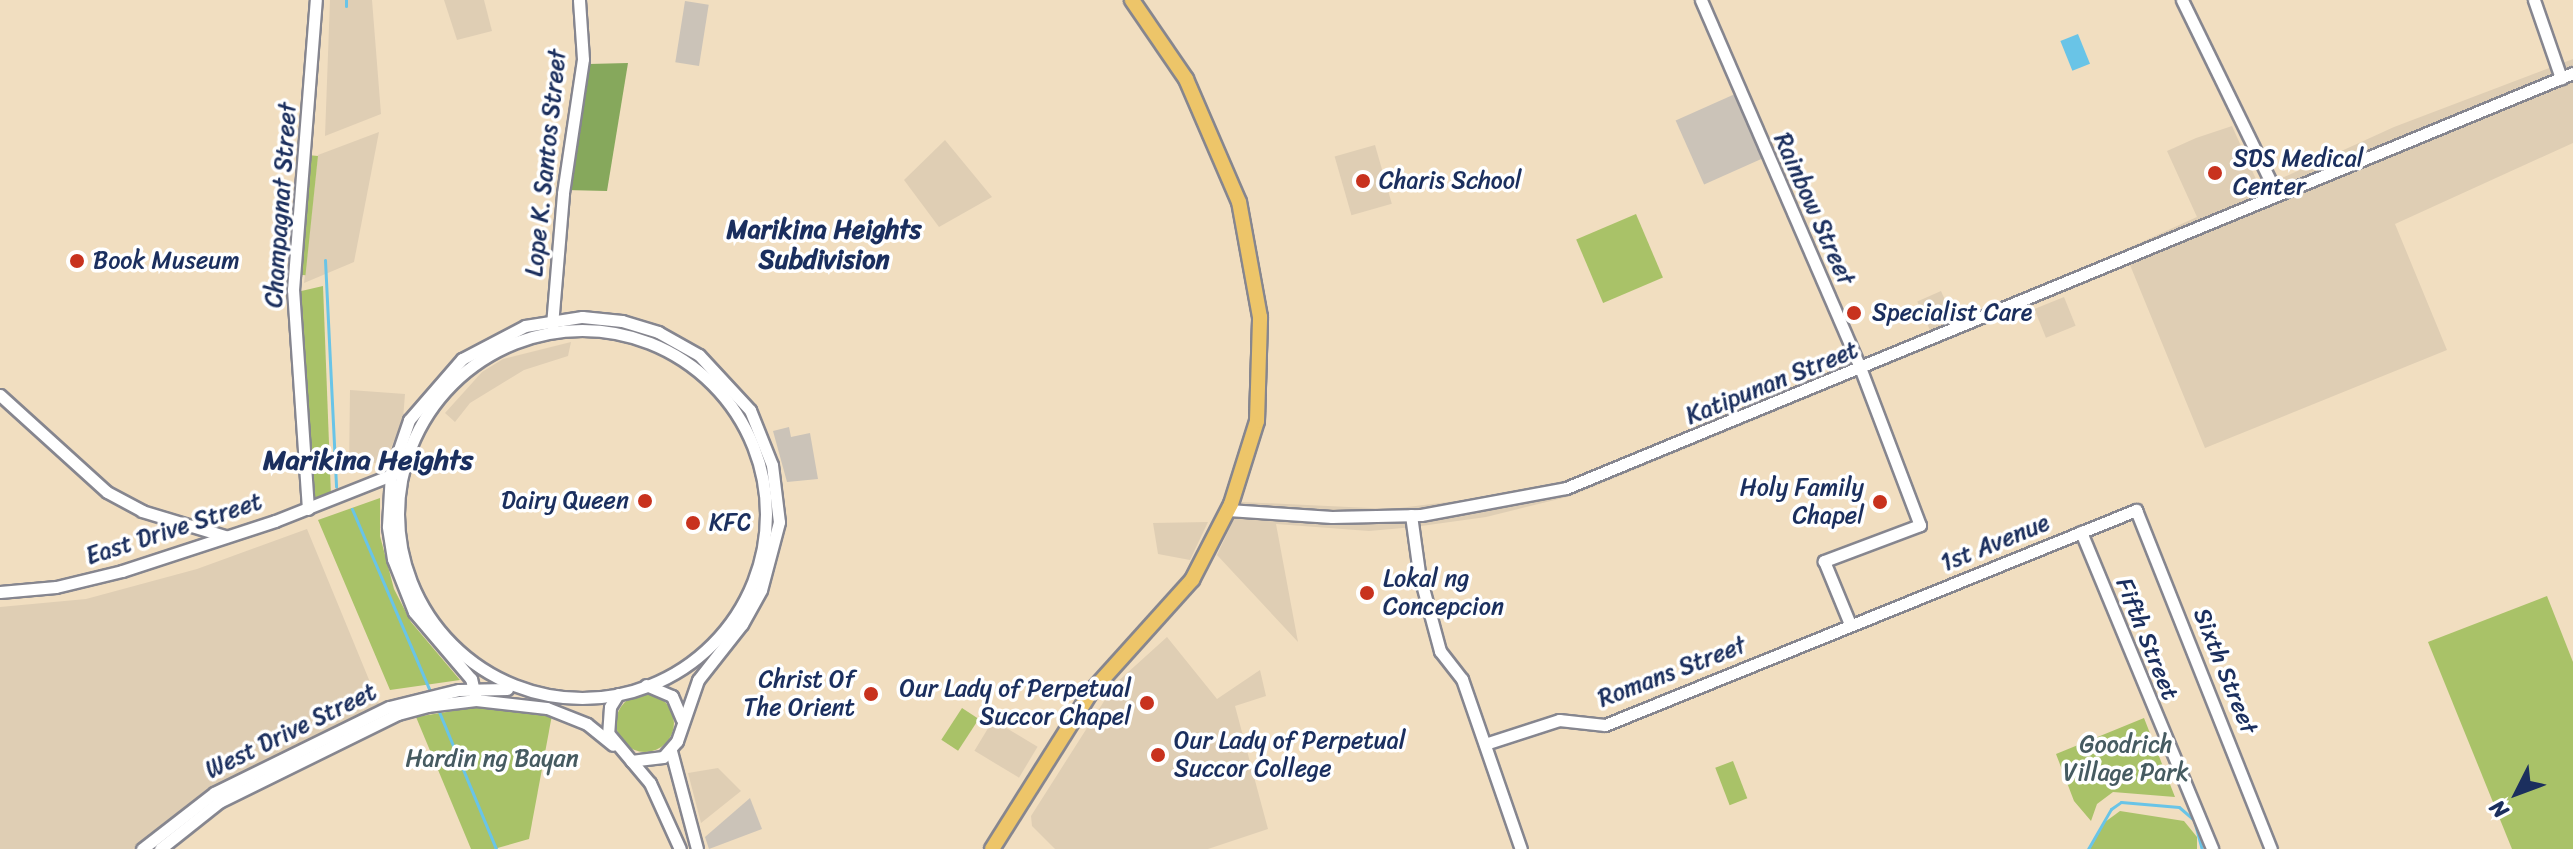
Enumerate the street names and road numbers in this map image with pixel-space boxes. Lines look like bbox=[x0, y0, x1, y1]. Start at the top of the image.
street label: Lope K. Santos Street bbox=[520, 47, 572, 279]
street label: Champagnat Street bbox=[259, 101, 303, 309]
street label: Rainbow Street bbox=[1768, 128, 1860, 290]
street label: Katipunan Street bbox=[1682, 335, 1862, 431]
street label: East Drive Street bbox=[82, 487, 266, 571]
street label: 1st Avenue bbox=[1936, 508, 2054, 578]
street label: Fifth Street bbox=[2110, 574, 2184, 704]
street label: Sixth Street bbox=[2187, 604, 2263, 738]
street label: Romans Street bbox=[1594, 631, 1750, 713]
street label: West Drive Street bbox=[200, 677, 382, 785]

